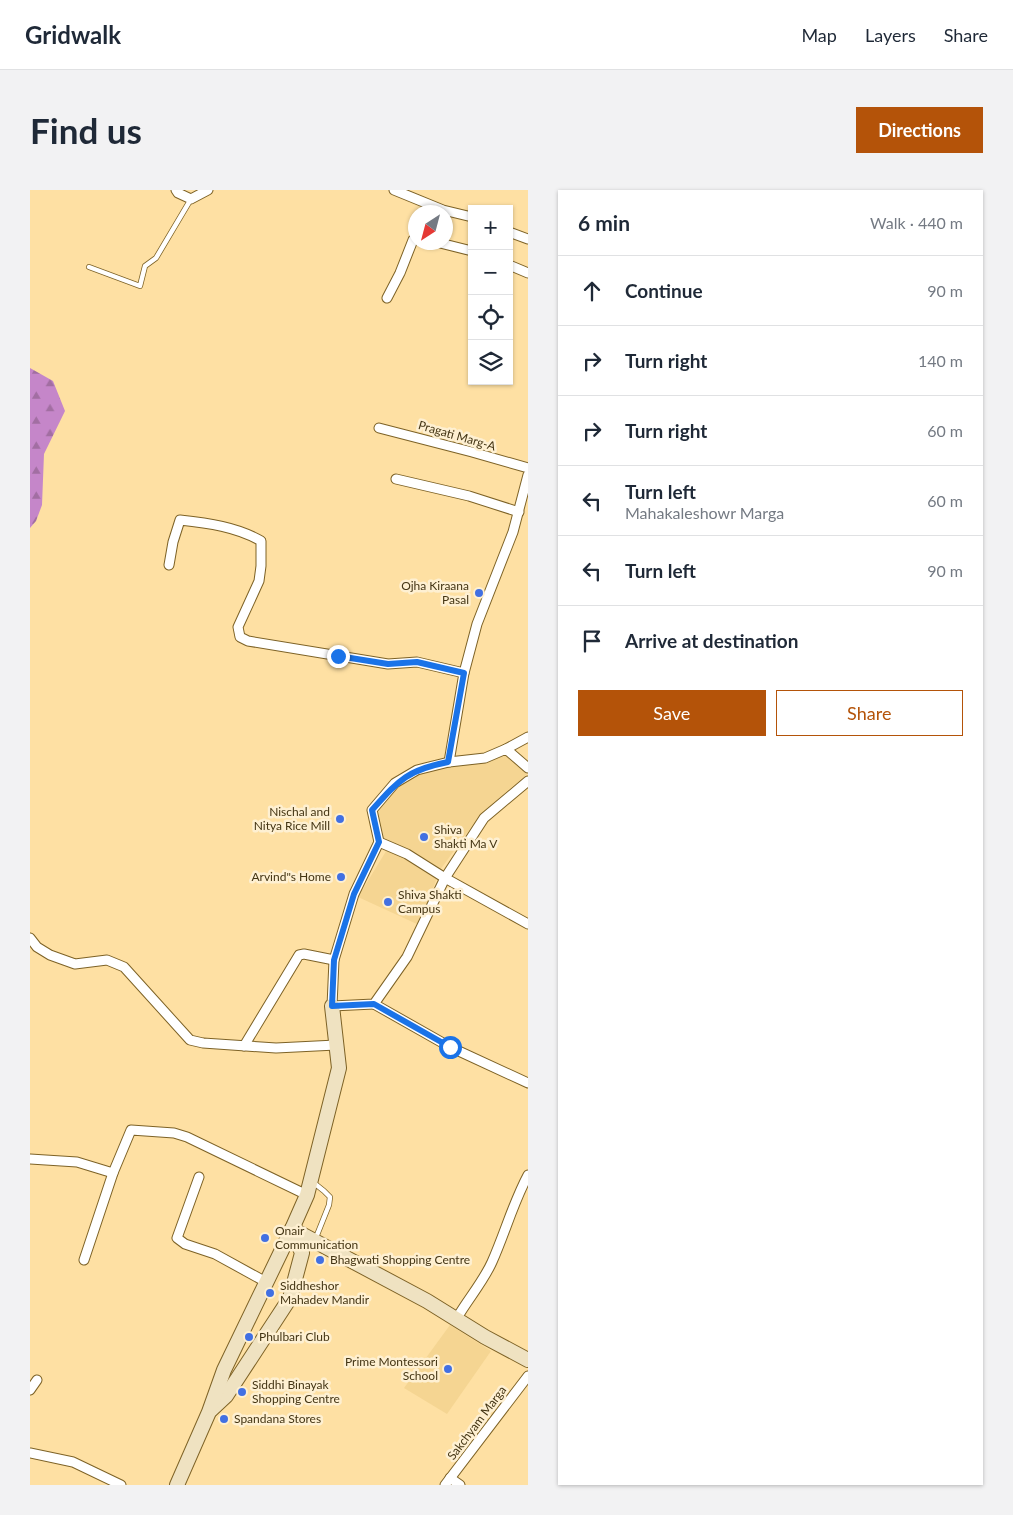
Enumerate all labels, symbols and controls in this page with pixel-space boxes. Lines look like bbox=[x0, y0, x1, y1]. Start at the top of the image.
text: Gridwalk bbox=[25, 20, 121, 49]
text: Map bbox=[801, 24, 837, 46]
text: Layers bbox=[865, 24, 916, 46]
text: Share bbox=[944, 24, 988, 46]
button: Directions bbox=[856, 107, 983, 153]
text: Find us bbox=[30, 109, 142, 151]
north arrow bbox=[408, 205, 453, 250]
map controls bbox=[468, 205, 513, 385]
button: + bbox=[468, 205, 513, 250]
text: 6 min bbox=[578, 210, 630, 235]
text: Walk · 440 m bbox=[870, 213, 963, 232]
button: − bbox=[468, 250, 513, 295]
icon: ahead bbox=[578, 277, 606, 305]
text: Continue bbox=[625, 279, 703, 302]
text: 90 m bbox=[927, 281, 963, 300]
button: locate bbox=[468, 295, 513, 340]
button: layers bbox=[468, 340, 513, 385]
icon: right bbox=[578, 347, 606, 375]
text: Turn right bbox=[625, 349, 707, 372]
text: 140 m bbox=[918, 351, 963, 370]
street label: Pragati Marg-A bbox=[417, 417, 498, 454]
icon: right bbox=[578, 417, 606, 445]
text: Turn right bbox=[625, 419, 707, 442]
text: 60 m bbox=[927, 421, 963, 440]
text: Turn left bbox=[625, 480, 696, 503]
icon: left bbox=[578, 487, 606, 515]
text: 60 m bbox=[927, 491, 963, 510]
text: Mahakaleshowr Marga bbox=[625, 503, 784, 522]
icon: left bbox=[578, 557, 606, 585]
text: Turn left bbox=[625, 559, 696, 582]
text: 90 m bbox=[927, 561, 963, 580]
place label: Ojha Kiraana Pasal bbox=[401, 578, 469, 607]
marker: Ojha Kiraana Pasal bbox=[473, 587, 485, 599]
icon: arrive bbox=[578, 627, 606, 655]
text: Arrive at destination bbox=[625, 629, 798, 652]
route end bbox=[327, 645, 350, 668]
button: Save bbox=[578, 690, 766, 736]
button: Share bbox=[776, 690, 963, 736]
place label: Nischal and Nitya Rice Mill bbox=[254, 804, 330, 833]
marker: Nischal and Nitya Rice Mill bbox=[334, 813, 346, 825]
place label: Shiva Shakti Ma V bbox=[434, 822, 498, 851]
marker: Shiva Shakti Ma V bbox=[418, 831, 430, 843]
place label: Arvind"s Home bbox=[251, 869, 331, 884]
marker: Arvind"s Home bbox=[335, 871, 347, 883]
place label: Shiva Shakti Campus bbox=[398, 887, 462, 916]
marker: Shiva Shakti Campus bbox=[382, 896, 394, 908]
route start bbox=[439, 1036, 462, 1059]
place label: Onair Communication bbox=[275, 1223, 358, 1252]
marker: Onair Communication bbox=[259, 1232, 271, 1244]
place label: Bhagwati Shopping Centre bbox=[330, 1252, 470, 1267]
marker: Bhagwati Shopping Centre bbox=[314, 1254, 326, 1266]
place label: Siddheshor Mahadev Mandir bbox=[280, 1278, 370, 1307]
marker: Siddheshor Mahadev Mandir bbox=[264, 1287, 276, 1299]
place label: Phulbari Club bbox=[259, 1329, 330, 1344]
marker: Phulbari Club bbox=[243, 1331, 255, 1343]
place label: Prime Montessori School bbox=[345, 1354, 438, 1383]
marker: Prime Montessori School bbox=[442, 1363, 454, 1375]
place label: Siddhi Binayak Shopping Centre bbox=[252, 1377, 340, 1406]
street label: Sakchyam Marga bbox=[444, 1383, 509, 1463]
marker: Siddhi Binayak Shopping Centre bbox=[236, 1386, 248, 1398]
place label: Spandana Stores bbox=[234, 1411, 321, 1426]
marker: Spandana Stores bbox=[218, 1413, 230, 1425]

